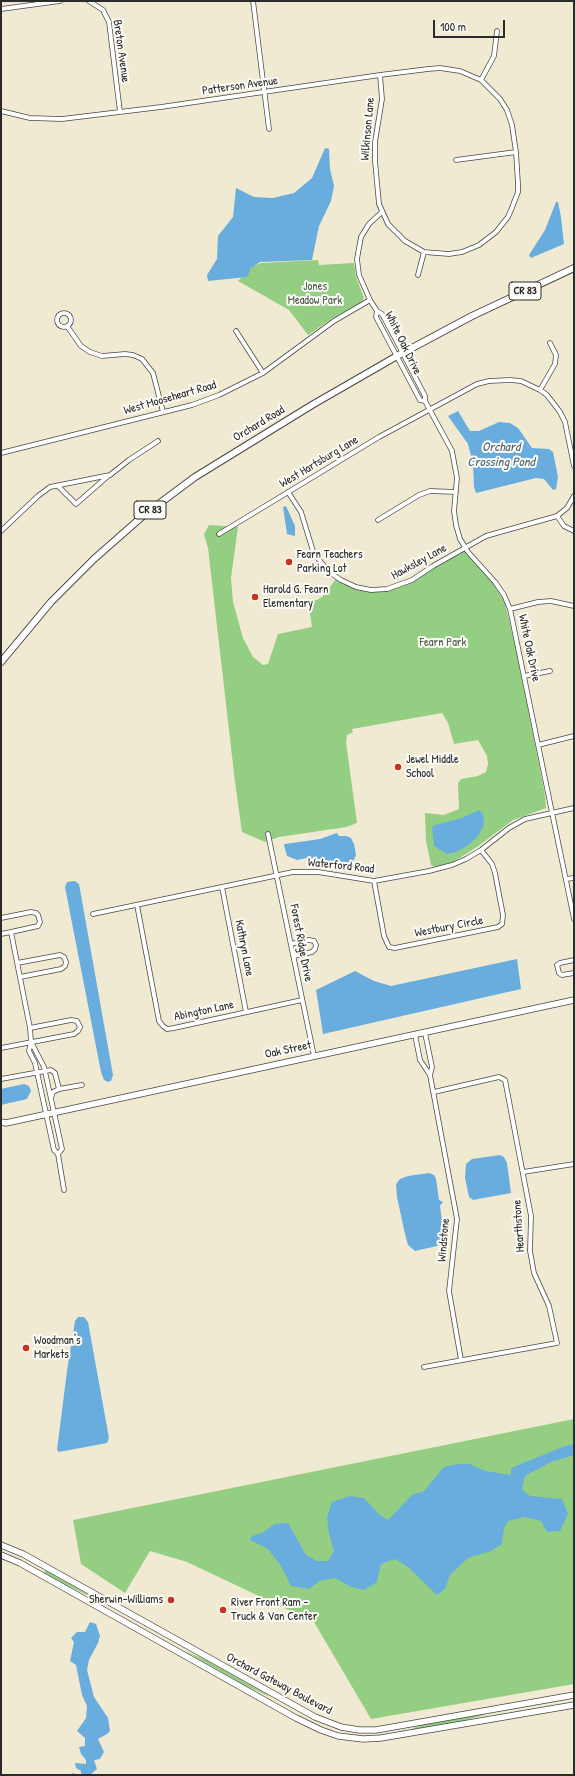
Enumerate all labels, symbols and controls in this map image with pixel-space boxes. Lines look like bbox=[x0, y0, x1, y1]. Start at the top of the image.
scale bar bbox=[435, 12, 507, 38]
text: 100 m bbox=[440, 18, 466, 35]
street label: Breton Avenue bbox=[109, 19, 133, 83]
street label: Patterson Avenue bbox=[201, 74, 279, 98]
street label: Wilkinson Lane bbox=[358, 97, 378, 161]
park label: Jones Meadow Park bbox=[288, 280, 342, 308]
road number: CR 83 bbox=[509, 282, 541, 300]
street label: White Oak Drive bbox=[382, 309, 424, 377]
street label: West Mooseheart Road bbox=[122, 378, 218, 418]
street label: Orchard Road bbox=[231, 403, 287, 445]
street label: West Hartsburg Lane bbox=[277, 433, 361, 491]
water label: Orchard Crossing Pond bbox=[467, 440, 535, 471]
road number: CR 83 bbox=[134, 501, 166, 519]
street label: Hawksley Lane bbox=[389, 541, 449, 583]
place label: Fearn Teachers Parking Lot bbox=[297, 548, 363, 576]
marker: Fearn Teachers Parking Lot bbox=[284, 557, 294, 567]
place label: Harold G. Fearn Elementary bbox=[263, 583, 329, 611]
marker: Harold G. Fearn Elementary bbox=[250, 592, 260, 602]
street label: White Oak Drive bbox=[515, 613, 543, 683]
park label: Fearn Park bbox=[420, 636, 466, 650]
place label: Jewel Middle School bbox=[406, 753, 459, 781]
marker: Jewel Middle School bbox=[393, 762, 403, 772]
street label: Waterford Road bbox=[307, 855, 375, 877]
street label: Forest Ridge Drive bbox=[286, 903, 316, 983]
street label: Westbury Circle bbox=[413, 913, 485, 941]
street label: Kathryn Lane bbox=[231, 918, 257, 978]
street label: Abington Lane bbox=[173, 998, 235, 1024]
street label: Oak Street bbox=[263, 1038, 313, 1062]
street label: Hearthstone bbox=[510, 1199, 528, 1253]
street label: Windstone bbox=[435, 1217, 453, 1263]
place label: Woodman's Markets bbox=[34, 1334, 81, 1362]
marker: Woodman's Markets bbox=[21, 1343, 31, 1353]
place label: Sherwin-Williams bbox=[89, 1593, 163, 1607]
marker: Sherwin-Williams bbox=[166, 1595, 176, 1605]
place label: River Front Ram - Truck & Van Center bbox=[231, 1596, 317, 1624]
marker: River Front Ram - Truck & Van Center bbox=[218, 1605, 228, 1615]
street label: Orchard Gateway Boulevard bbox=[224, 1650, 334, 1718]

